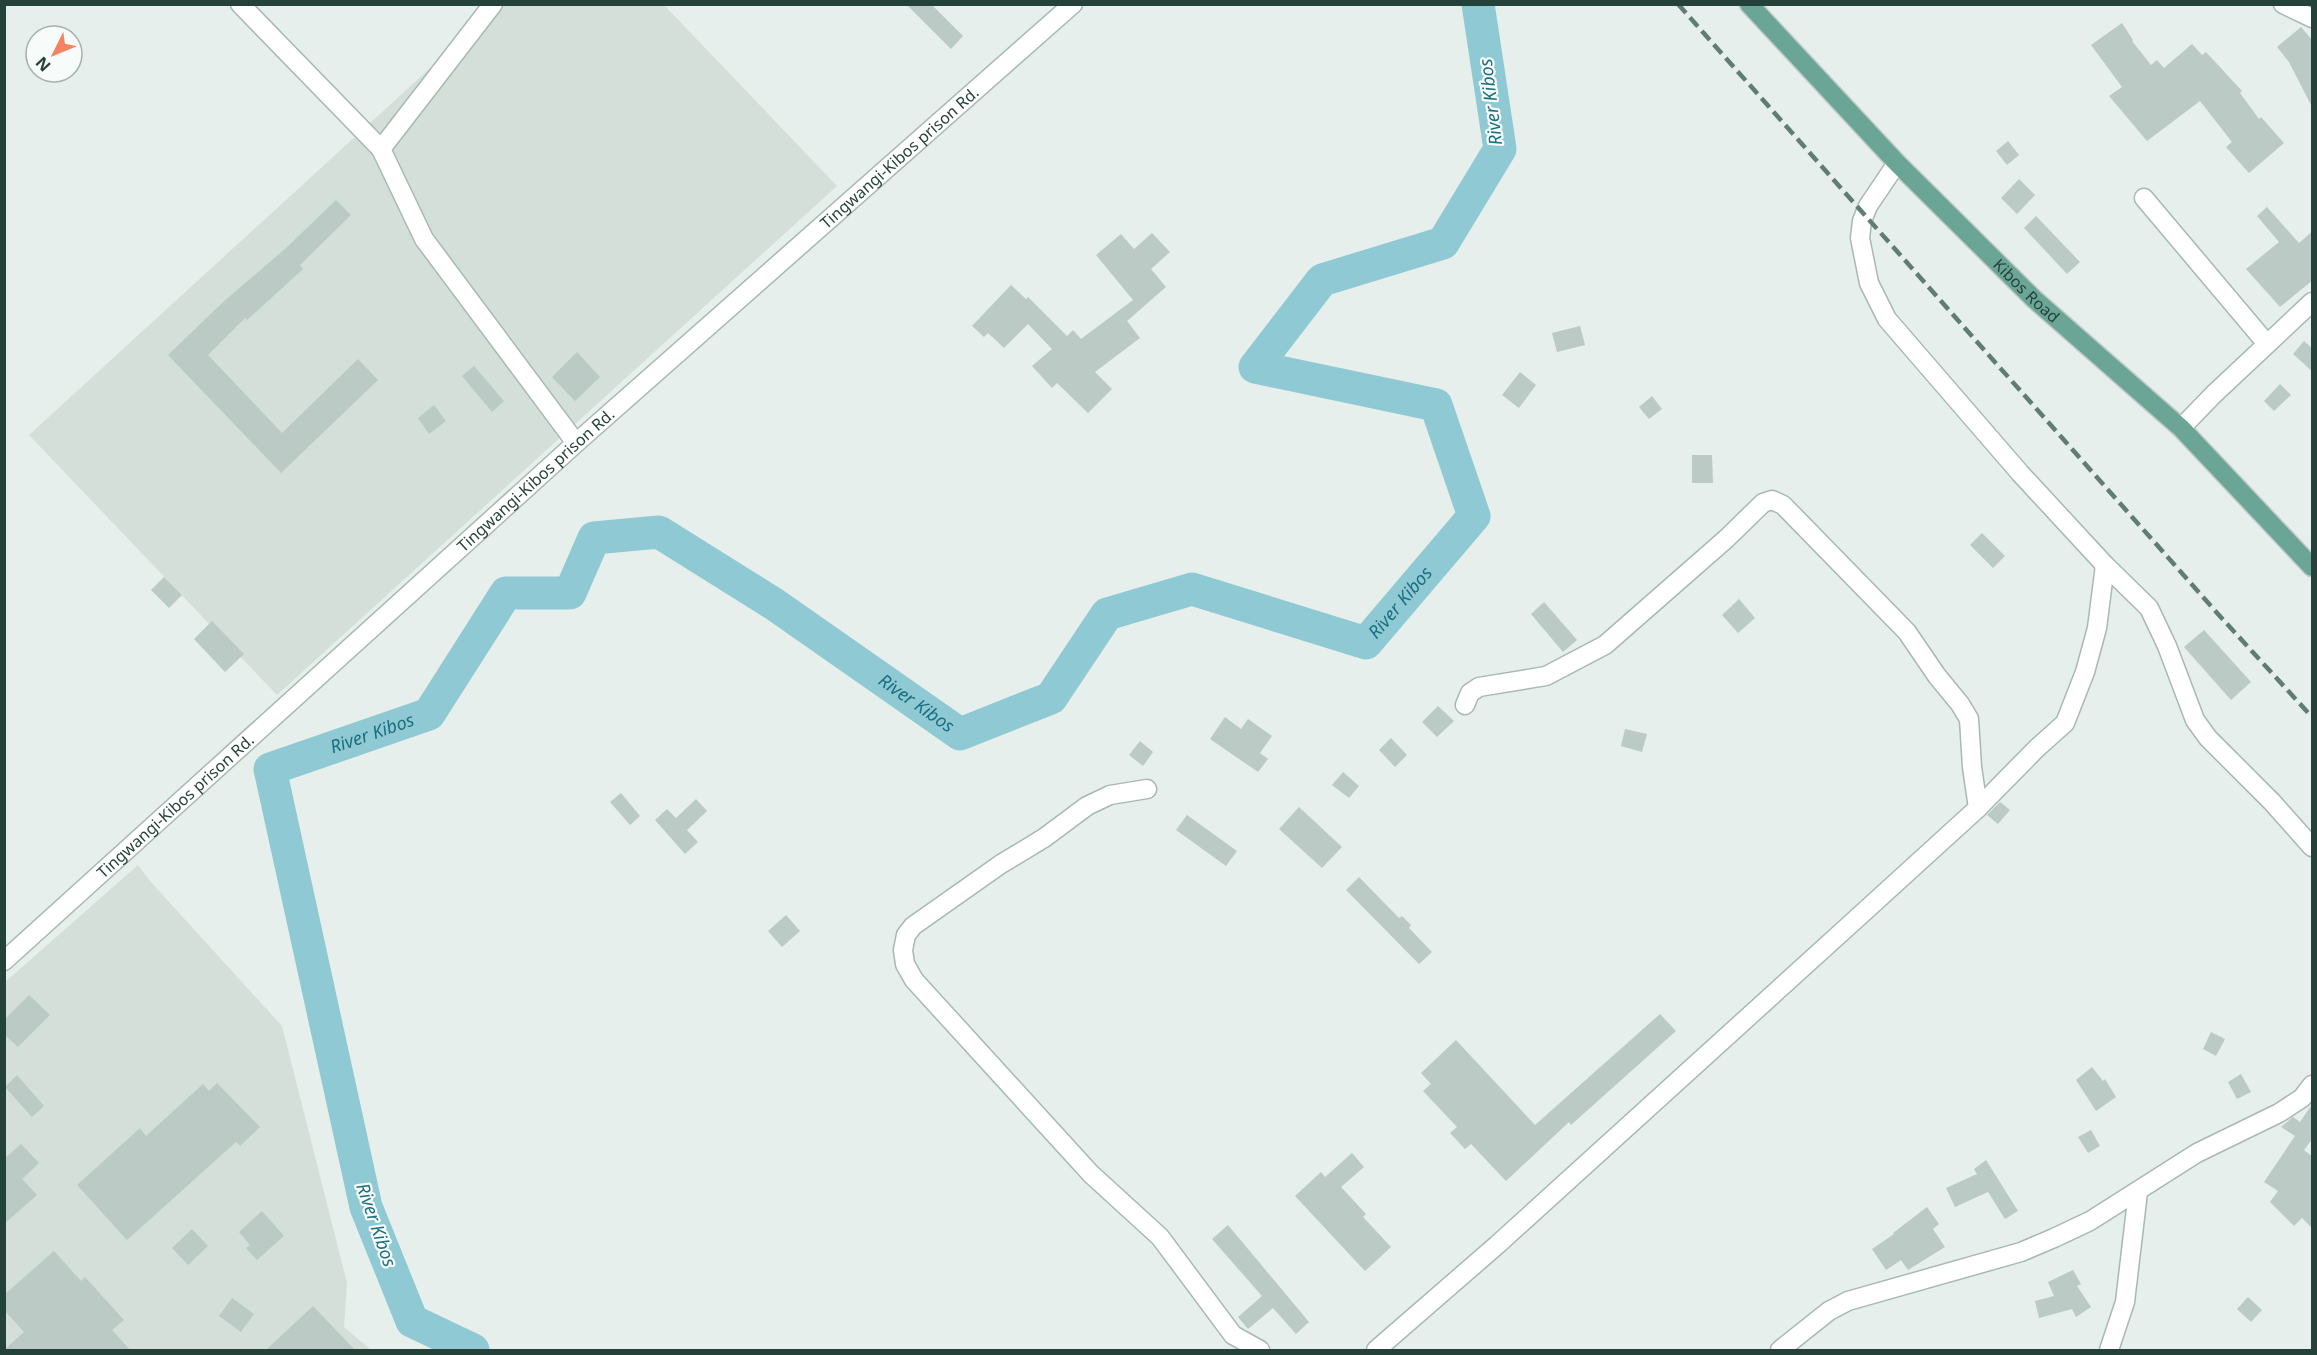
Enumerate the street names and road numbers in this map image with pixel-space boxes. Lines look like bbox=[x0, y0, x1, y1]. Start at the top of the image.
street label: Tingwangi-Kibos prison Rd. bbox=[815, 81, 983, 234]
street label: Kibos Road bbox=[1988, 254, 2064, 328]
street label: Tingwangi-Kibos prison Rd. bbox=[452, 403, 619, 557]
street label: Tingwangi-Kibos prison Rd. bbox=[92, 729, 259, 883]

